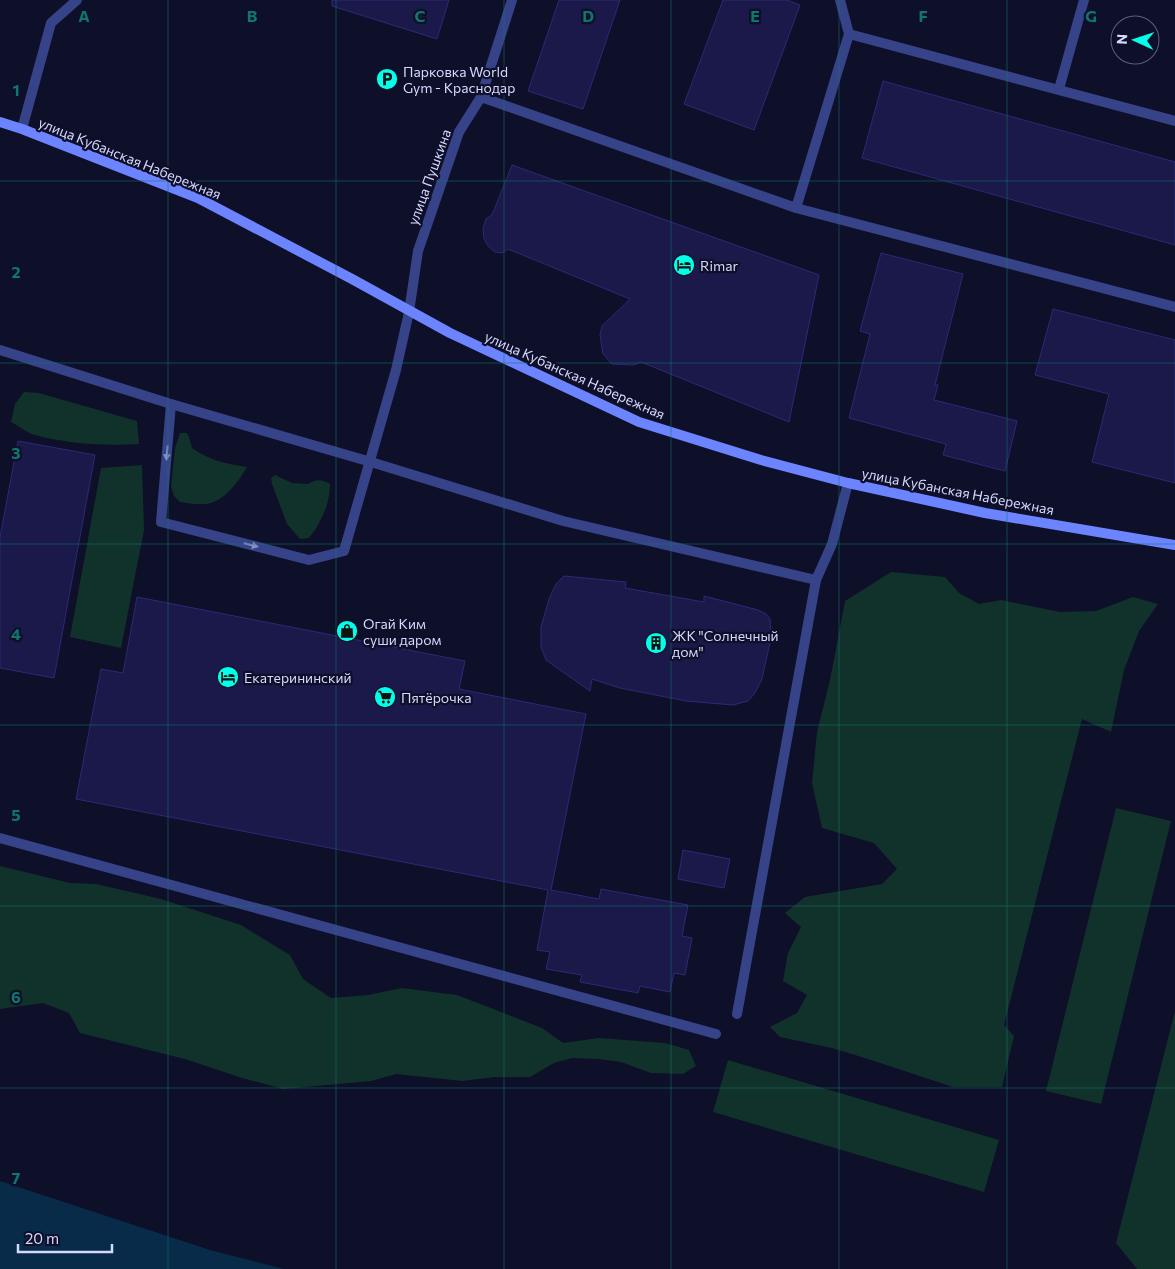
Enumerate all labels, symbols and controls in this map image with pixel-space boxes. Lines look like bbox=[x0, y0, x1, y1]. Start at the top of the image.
text: A bbox=[78, 6, 90, 25]
text: B bbox=[247, 6, 258, 25]
text: C bbox=[415, 6, 426, 25]
text: D bbox=[582, 6, 594, 25]
text: E bbox=[750, 6, 760, 25]
text: F bbox=[918, 6, 928, 25]
text: G bbox=[1085, 6, 1097, 25]
north arrow bbox=[1110, 15, 1160, 65]
text: N bbox=[1113, 34, 1130, 45]
place label: Парковка World Gym - Краснодар bbox=[403, 63, 515, 96]
parking icon: Парковка World Gym - Краснодар bbox=[375, 67, 399, 91]
text: 1 bbox=[12, 80, 20, 99]
street label: улица Кубанская Набережная bbox=[36, 114, 224, 202]
street label: улица Пушкина bbox=[404, 127, 454, 227]
hotel icon: Rimar bbox=[672, 253, 696, 277]
place label: Rimar bbox=[700, 257, 739, 274]
text: 2 bbox=[11, 262, 21, 281]
street label: улица Кубанская Набережная bbox=[482, 327, 668, 423]
text: 3 bbox=[11, 443, 21, 462]
one-way arrow bbox=[162, 445, 170, 461]
street label: улица Кубанская Набережная bbox=[860, 464, 1056, 518]
one-way arrow bbox=[243, 542, 258, 550]
place label: Огай Ким суши даром bbox=[363, 615, 441, 648]
shop icon: Огай Ким суши даром bbox=[335, 619, 359, 643]
text: 4 bbox=[11, 624, 21, 643]
place label: ЖК "Солнечный дом" bbox=[672, 627, 779, 660]
building icon: ЖК "Солнечный дом" bbox=[644, 631, 668, 655]
hotel icon: Екатерининский bbox=[216, 665, 240, 689]
place label: Екатерининский bbox=[244, 669, 352, 686]
supermarket icon: Пятёрочка bbox=[373, 685, 397, 709]
place label: Пятёрочка bbox=[401, 689, 471, 706]
text: 5 bbox=[11, 805, 21, 824]
text: 6 bbox=[11, 987, 21, 1006]
text: 7 bbox=[12, 1168, 21, 1187]
scale bar bbox=[18, 1222, 111, 1254]
text: 20 m bbox=[25, 1229, 59, 1247]

